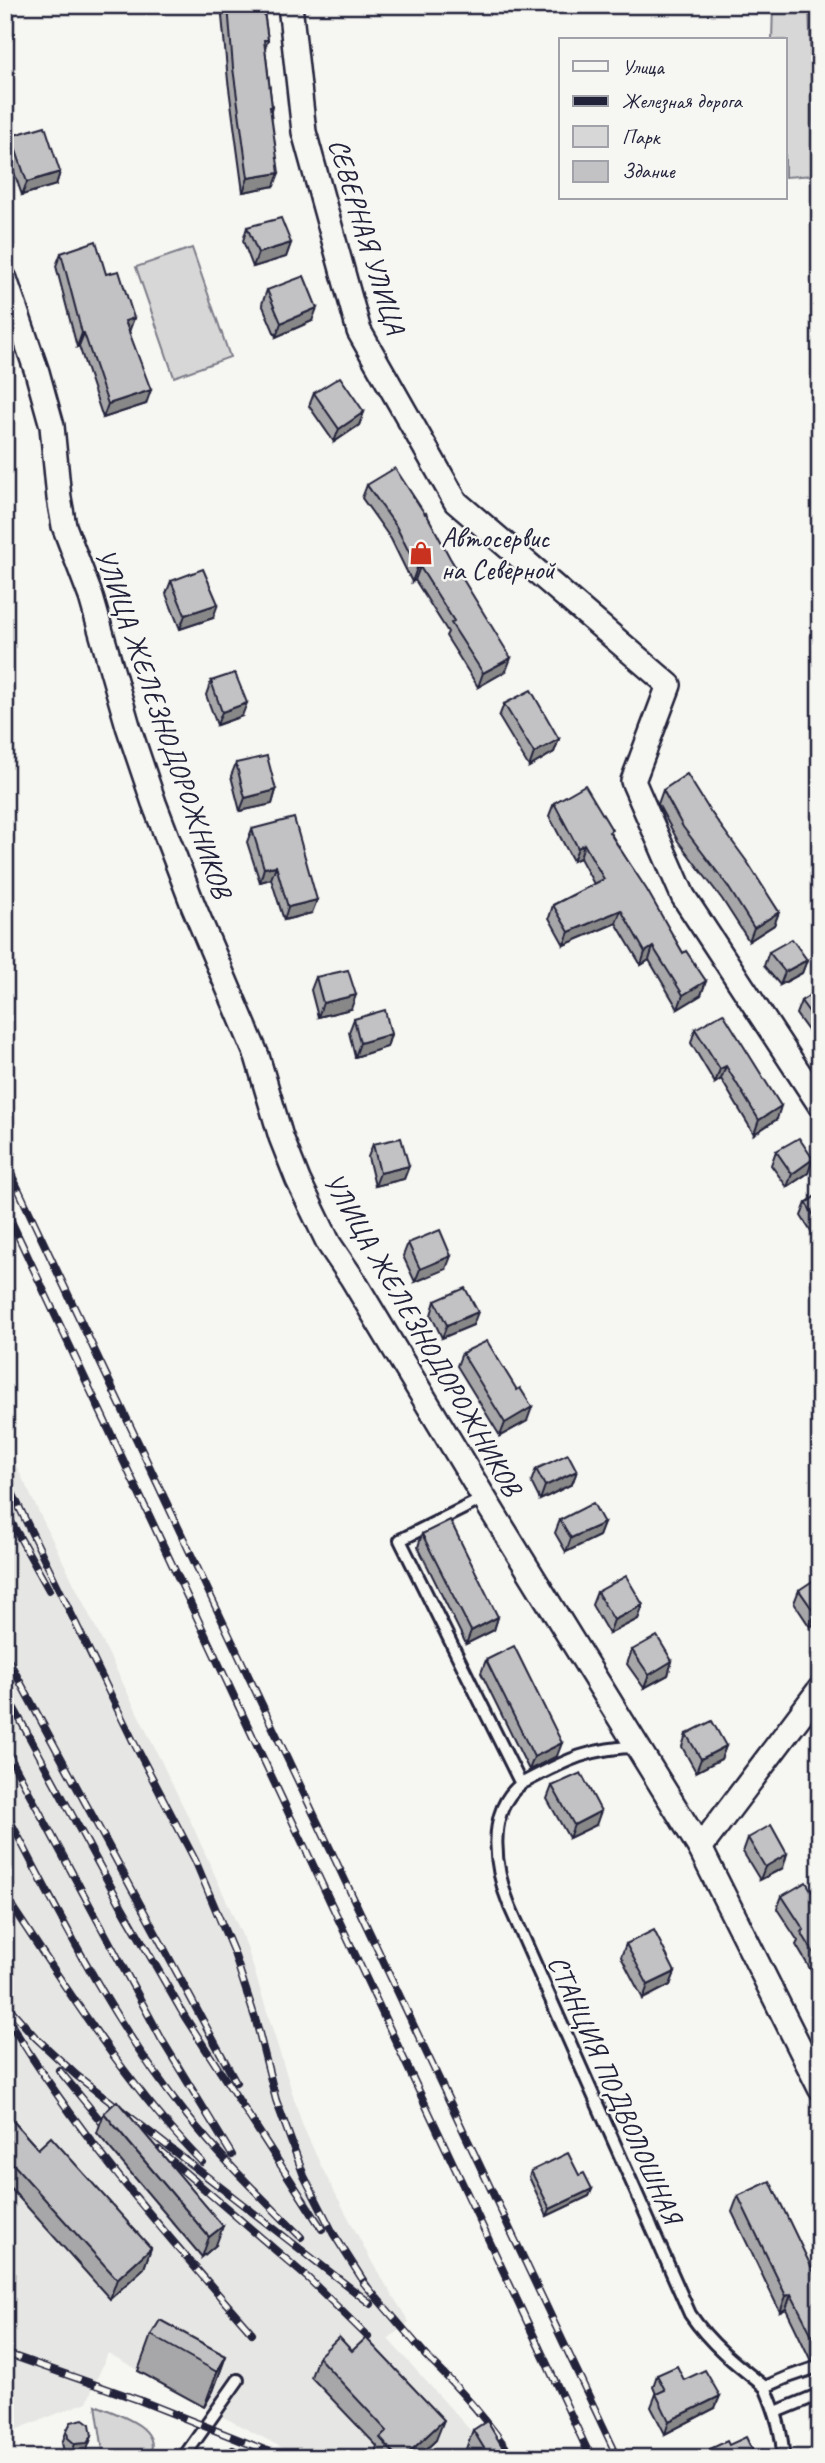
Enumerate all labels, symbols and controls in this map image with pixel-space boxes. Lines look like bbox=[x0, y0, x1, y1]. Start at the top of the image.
legend bbox=[559, 38, 786, 200]
text: Улица bbox=[622, 54, 665, 80]
text: Железная дорога bbox=[622, 88, 743, 114]
text: Парк bbox=[622, 124, 662, 150]
street label: СЕВЕРНАЯ УЛИЦА bbox=[321, 134, 414, 340]
text: Здание bbox=[622, 158, 676, 184]
place label: Автосервис на Северной bbox=[441, 520, 556, 587]
shop icon: Автосервис на Северной bbox=[407, 539, 435, 567]
street label: УЛИЦА ЖЕЛЕЗНОДОРОЖНИКОВ bbox=[88, 544, 241, 905]
street label: УЛИЦА ЖЕЛЕЗНОДОРОЖНИКОВ bbox=[316, 1167, 531, 1504]
street label: СТАНЦИЯ ПОДВОЛОШНАЯ bbox=[540, 1950, 691, 2232]

